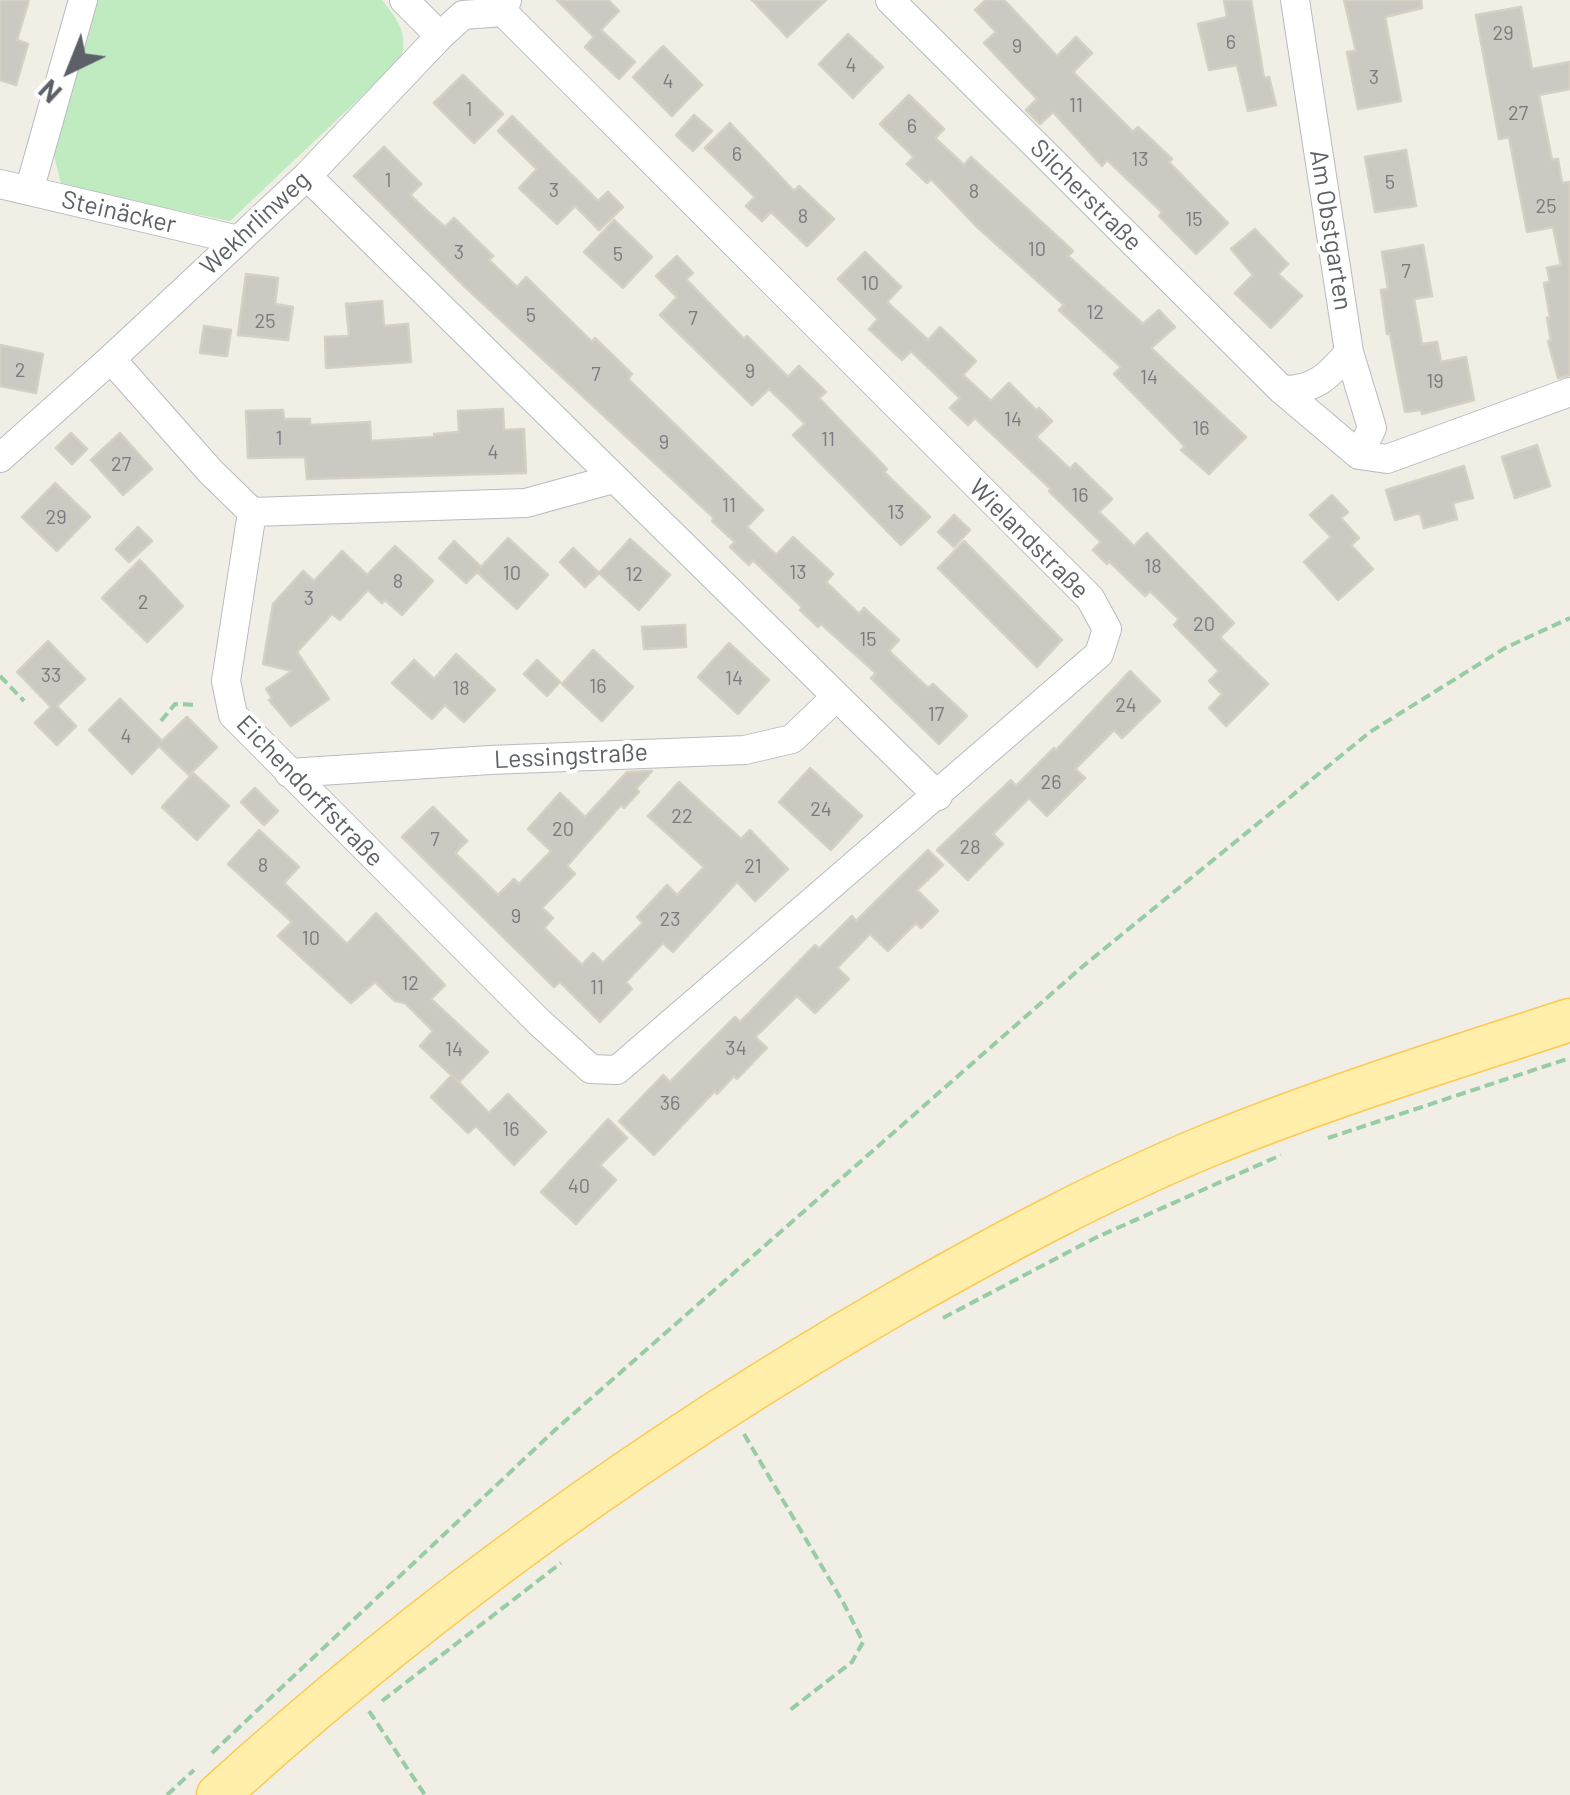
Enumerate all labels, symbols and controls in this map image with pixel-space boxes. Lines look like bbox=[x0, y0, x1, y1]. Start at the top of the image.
north arrow bbox=[20, 20, 120, 120]
house number: 29 bbox=[1492, 21, 1514, 45]
house number: 6 bbox=[1226, 30, 1236, 54]
house number: 9 bbox=[1012, 34, 1022, 58]
house number: 4 bbox=[845, 53, 857, 77]
house number: 3 bbox=[1369, 65, 1379, 89]
house number: 4 bbox=[662, 69, 674, 93]
text: N bbox=[31, 73, 68, 111]
house number: 11 bbox=[1069, 93, 1083, 117]
house number: 1 bbox=[466, 97, 472, 121]
house number: 27 bbox=[1508, 101, 1528, 125]
house number: 6 bbox=[907, 114, 917, 138]
street label: Silcherstraße bbox=[1024, 133, 1148, 257]
house number: 6 bbox=[732, 142, 742, 166]
house number: 13 bbox=[1131, 147, 1149, 171]
street label: Am Obstgarten bbox=[1304, 148, 1358, 312]
street label: Wekhrlinweg bbox=[194, 165, 316, 281]
house number: 1 bbox=[385, 168, 391, 192]
house number: 5 bbox=[1385, 170, 1395, 194]
house number: 3 bbox=[549, 178, 559, 202]
house number: 8 bbox=[969, 179, 979, 203]
street label: Steinäcker bbox=[59, 184, 179, 240]
house number: 25 bbox=[1536, 194, 1556, 218]
house number: 8 bbox=[798, 204, 808, 228]
house number: 15 bbox=[1185, 207, 1203, 231]
house number: 10 bbox=[1028, 237, 1046, 261]
house number: 3 bbox=[454, 240, 464, 264]
house number: 5 bbox=[613, 242, 623, 266]
house number: 7 bbox=[1401, 259, 1411, 283]
house number: 10 bbox=[861, 271, 879, 295]
house number: 12 bbox=[1086, 300, 1104, 324]
house number: 5 bbox=[526, 303, 536, 327]
house number: 7 bbox=[688, 306, 698, 330]
house number: 25 bbox=[255, 309, 275, 333]
house number: 2 bbox=[15, 358, 25, 382]
house number: 9 bbox=[745, 359, 755, 383]
house number: 7 bbox=[591, 362, 601, 386]
house number: 14 bbox=[1140, 365, 1158, 389]
house number: 19 bbox=[1426, 369, 1444, 393]
house number: 14 bbox=[1004, 407, 1022, 431]
house number: 16 bbox=[1192, 416, 1210, 440]
house number: 1 bbox=[276, 426, 282, 450]
house number: 11 bbox=[821, 427, 835, 451]
house number: 9 bbox=[659, 430, 669, 454]
house number: 4 bbox=[487, 440, 499, 464]
house number: 27 bbox=[111, 452, 131, 476]
street label: Wielandstraße bbox=[963, 473, 1095, 605]
house number: 16 bbox=[1071, 483, 1089, 507]
house number: 11 bbox=[722, 493, 736, 517]
house number: 13 bbox=[887, 500, 905, 524]
house number: 29 bbox=[45, 505, 67, 529]
house number: 18 bbox=[1144, 554, 1162, 578]
house number: 13 bbox=[789, 560, 807, 584]
house number: 10 bbox=[503, 561, 521, 585]
house number: 12 bbox=[625, 562, 643, 586]
house number: 8 bbox=[393, 569, 403, 593]
house number: 3 bbox=[304, 586, 314, 610]
house number: 2 bbox=[138, 590, 148, 614]
house number: 20 bbox=[1193, 612, 1215, 636]
house number: 15 bbox=[859, 627, 877, 651]
house number: 33 bbox=[41, 663, 61, 687]
house number: 14 bbox=[725, 666, 743, 690]
house number: 16 bbox=[589, 674, 607, 698]
house number: 18 bbox=[452, 676, 470, 700]
house number: 24 bbox=[1115, 693, 1137, 717]
house number: 17 bbox=[928, 702, 944, 726]
street label: Eichendorffstraße bbox=[230, 709, 390, 873]
house number: 4 bbox=[120, 724, 132, 748]
street label: Lessingstraße bbox=[493, 737, 649, 775]
house number: 26 bbox=[1040, 770, 1062, 794]
house number: 24 bbox=[810, 797, 832, 821]
house number: 22 bbox=[671, 804, 693, 828]
house number: 20 bbox=[552, 817, 574, 841]
house number: 7 bbox=[430, 827, 440, 851]
house number: 28 bbox=[959, 835, 981, 859]
house number: 8 bbox=[258, 853, 268, 877]
house number: 21 bbox=[744, 854, 762, 878]
house number: 9 bbox=[511, 904, 521, 928]
house number: 23 bbox=[660, 907, 680, 931]
house number: 10 bbox=[302, 926, 320, 950]
house number: 12 bbox=[401, 971, 419, 995]
house number: 11 bbox=[590, 975, 604, 999]
house number: 34 bbox=[725, 1036, 747, 1060]
house number: 14 bbox=[445, 1037, 463, 1061]
house number: 36 bbox=[660, 1091, 680, 1115]
house number: 16 bbox=[502, 1117, 520, 1141]
house number: 40 bbox=[568, 1174, 590, 1198]

